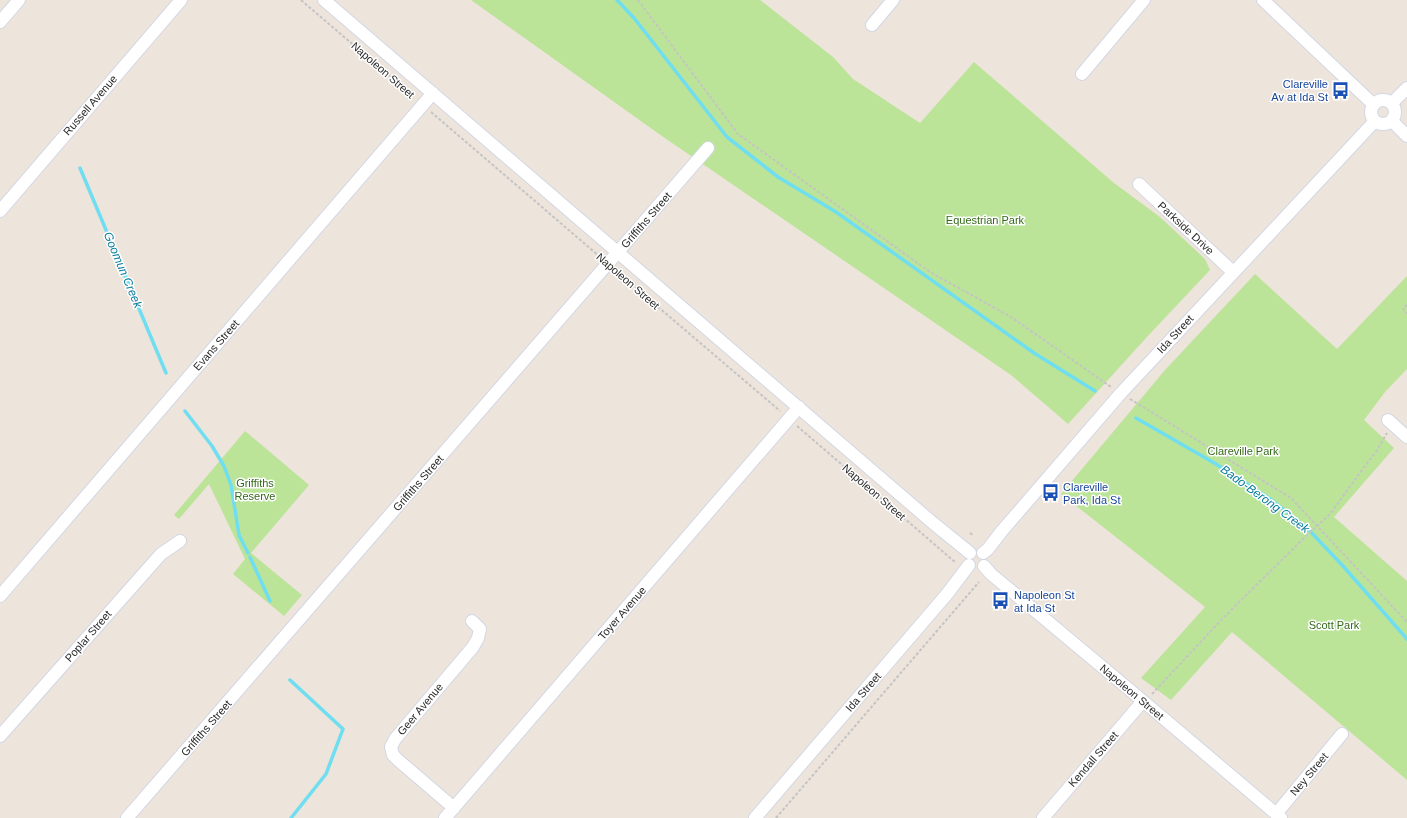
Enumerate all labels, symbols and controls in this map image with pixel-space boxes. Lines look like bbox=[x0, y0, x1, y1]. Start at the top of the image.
street label: Napoleon Street bbox=[349, 39, 417, 101]
street label: Russell Avenue bbox=[61, 73, 119, 137]
place label: Clareville Av at Ida St bbox=[1271, 78, 1328, 103]
bus stop icon: Clareville Av at Ida St bbox=[1331, 80, 1351, 100]
street label: Griffiths Street bbox=[618, 190, 674, 250]
street label: Parkside Drive bbox=[1156, 199, 1216, 257]
park label: Equestrian Park bbox=[946, 214, 1025, 226]
water label: Goomun Creek bbox=[101, 230, 146, 311]
street label: Napoleon Street bbox=[594, 250, 662, 312]
street label: Ida Street bbox=[1154, 312, 1196, 356]
street label: Evans Street bbox=[191, 317, 241, 373]
park label: Clareville Park bbox=[1208, 445, 1279, 457]
street label: Griffiths Street bbox=[390, 453, 446, 513]
street label: Napoleon Street bbox=[840, 461, 908, 523]
water label: Bado-Berong Creek bbox=[1218, 462, 1313, 536]
park label: Griffiths Reserve bbox=[235, 477, 275, 502]
place label: Clareville Park, Ida St bbox=[1063, 481, 1120, 506]
bus stop icon: Clareville Park, Ida St bbox=[1040, 483, 1060, 503]
street label: Toyer Avenue bbox=[596, 584, 648, 642]
place label: Napoleon St at Ida St bbox=[1014, 589, 1075, 614]
bus stop icon: Napoleon St at Ida St bbox=[991, 591, 1011, 611]
street label: Poplar Street bbox=[62, 608, 114, 664]
park label: Scott Park bbox=[1309, 619, 1360, 631]
street label: Napoleon Street bbox=[1098, 662, 1166, 722]
street label: Ida Street bbox=[843, 670, 883, 714]
street label: Geer Avenue bbox=[395, 681, 445, 737]
street label: Griffiths Street bbox=[178, 698, 234, 758]
street label: Kendall Street bbox=[1066, 729, 1120, 789]
street label: Ney Street bbox=[1288, 750, 1330, 798]

